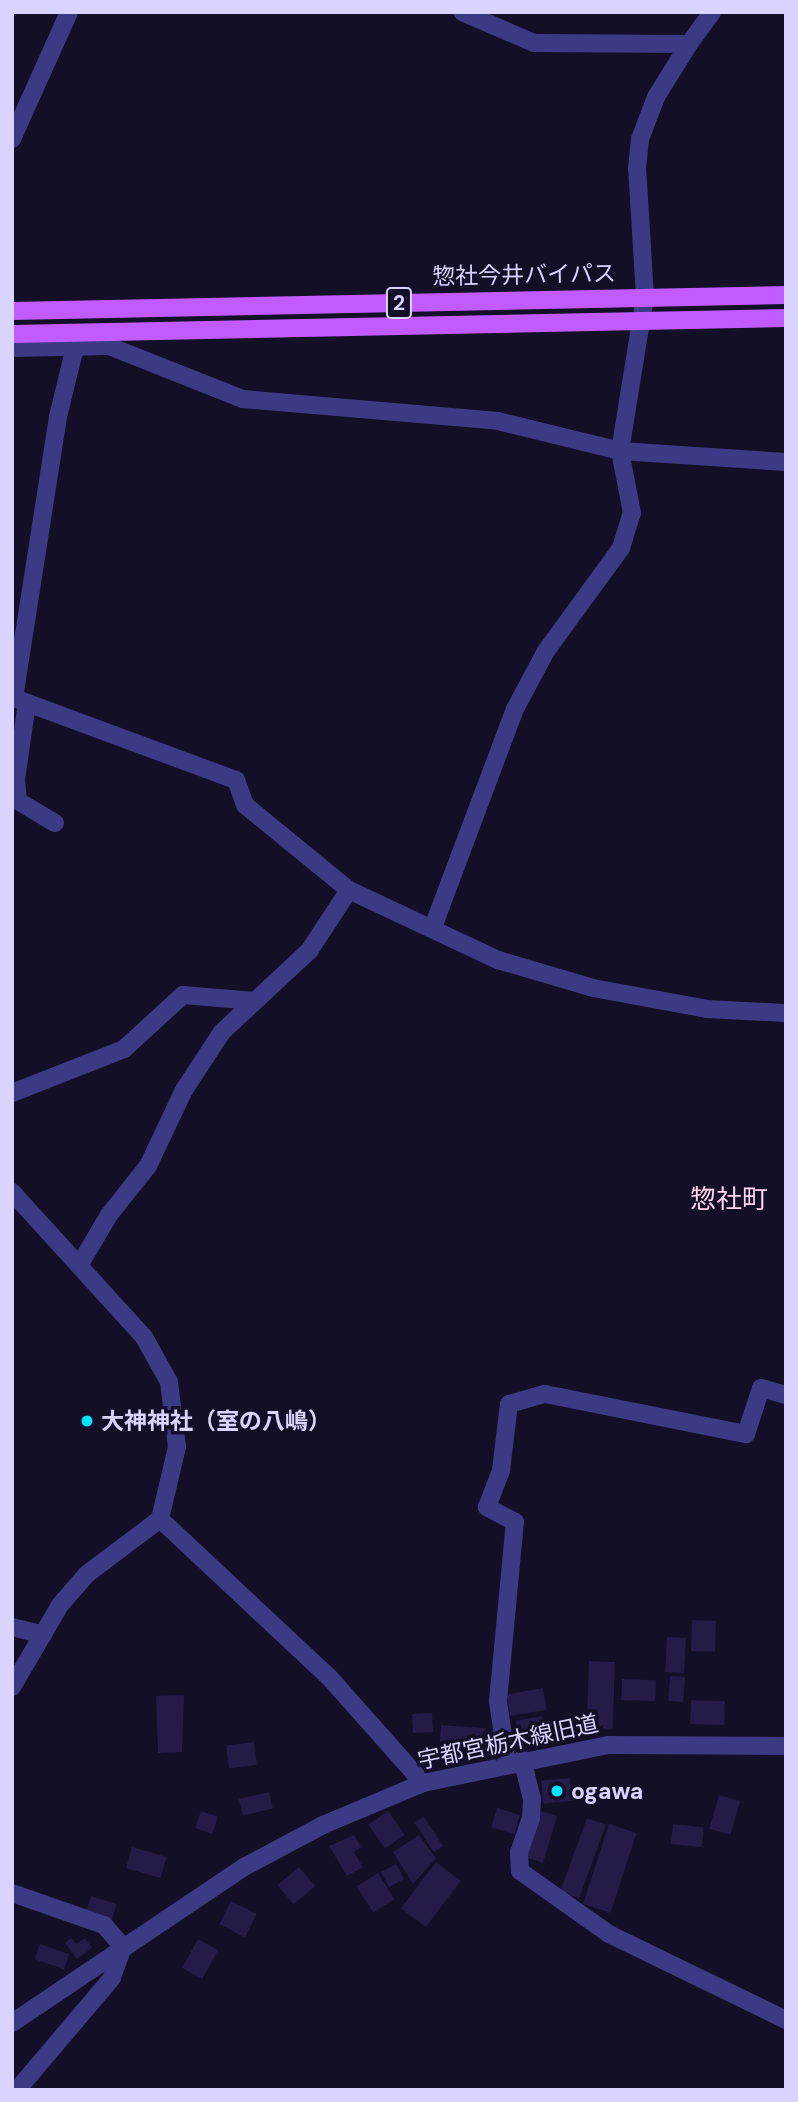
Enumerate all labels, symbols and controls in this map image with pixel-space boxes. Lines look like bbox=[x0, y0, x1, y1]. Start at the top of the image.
street label: 惣社今井バイパス bbox=[432, 260, 616, 290]
road number: 2 bbox=[385, 286, 413, 320]
district label: 惣社町 bbox=[690, 1184, 768, 1216]
place label: 大神神社（室の八嶋） bbox=[101, 1407, 331, 1435]
marker: 大神神社（室の八嶋） bbox=[79, 1413, 95, 1429]
street label: 宇都宮栃木線旧道 bbox=[415, 1709, 601, 1775]
place label: ogawa bbox=[571, 1777, 643, 1805]
marker: ogawa bbox=[549, 1783, 565, 1799]

